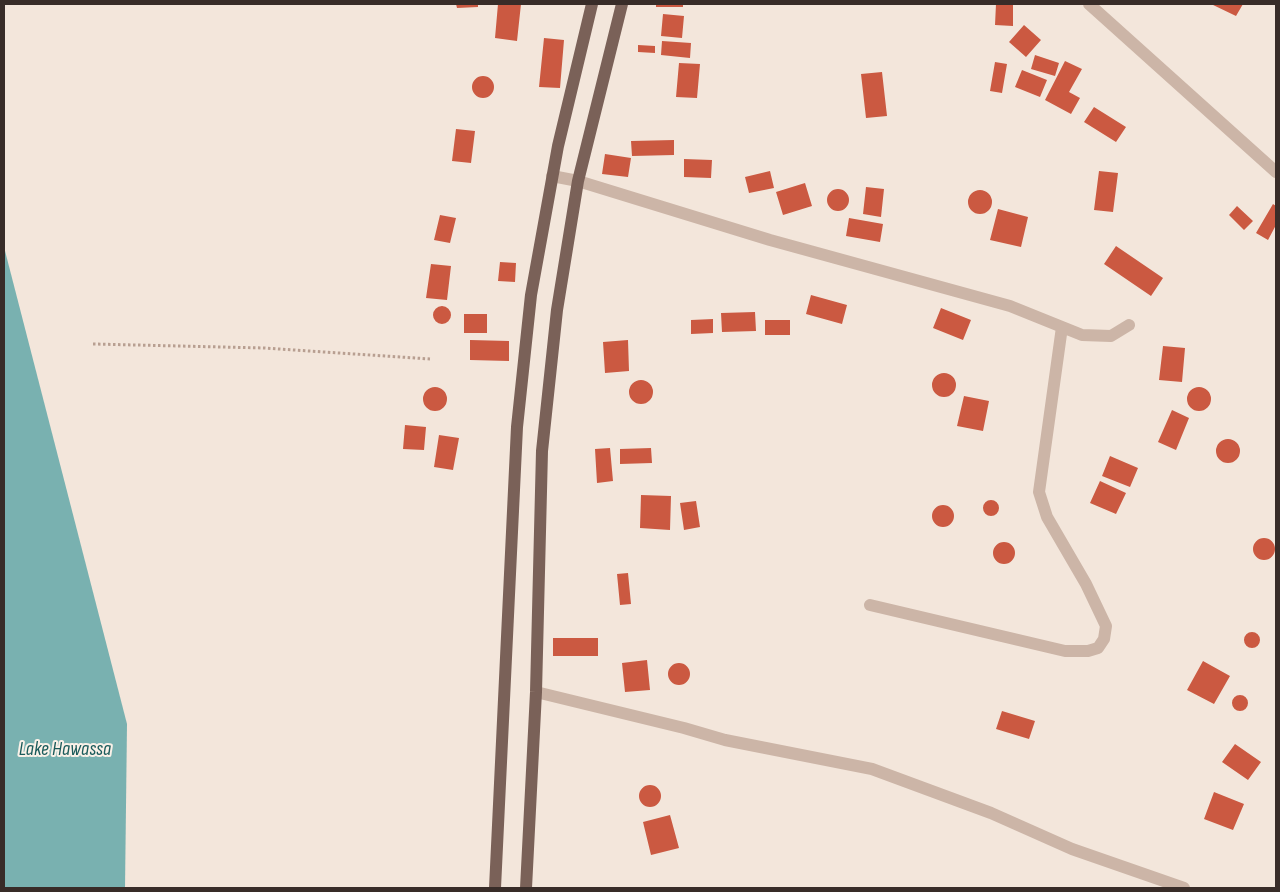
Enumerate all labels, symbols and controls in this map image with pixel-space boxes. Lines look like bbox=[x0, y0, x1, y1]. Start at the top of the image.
water label: Lake Hawassa bbox=[19, 738, 111, 762]

